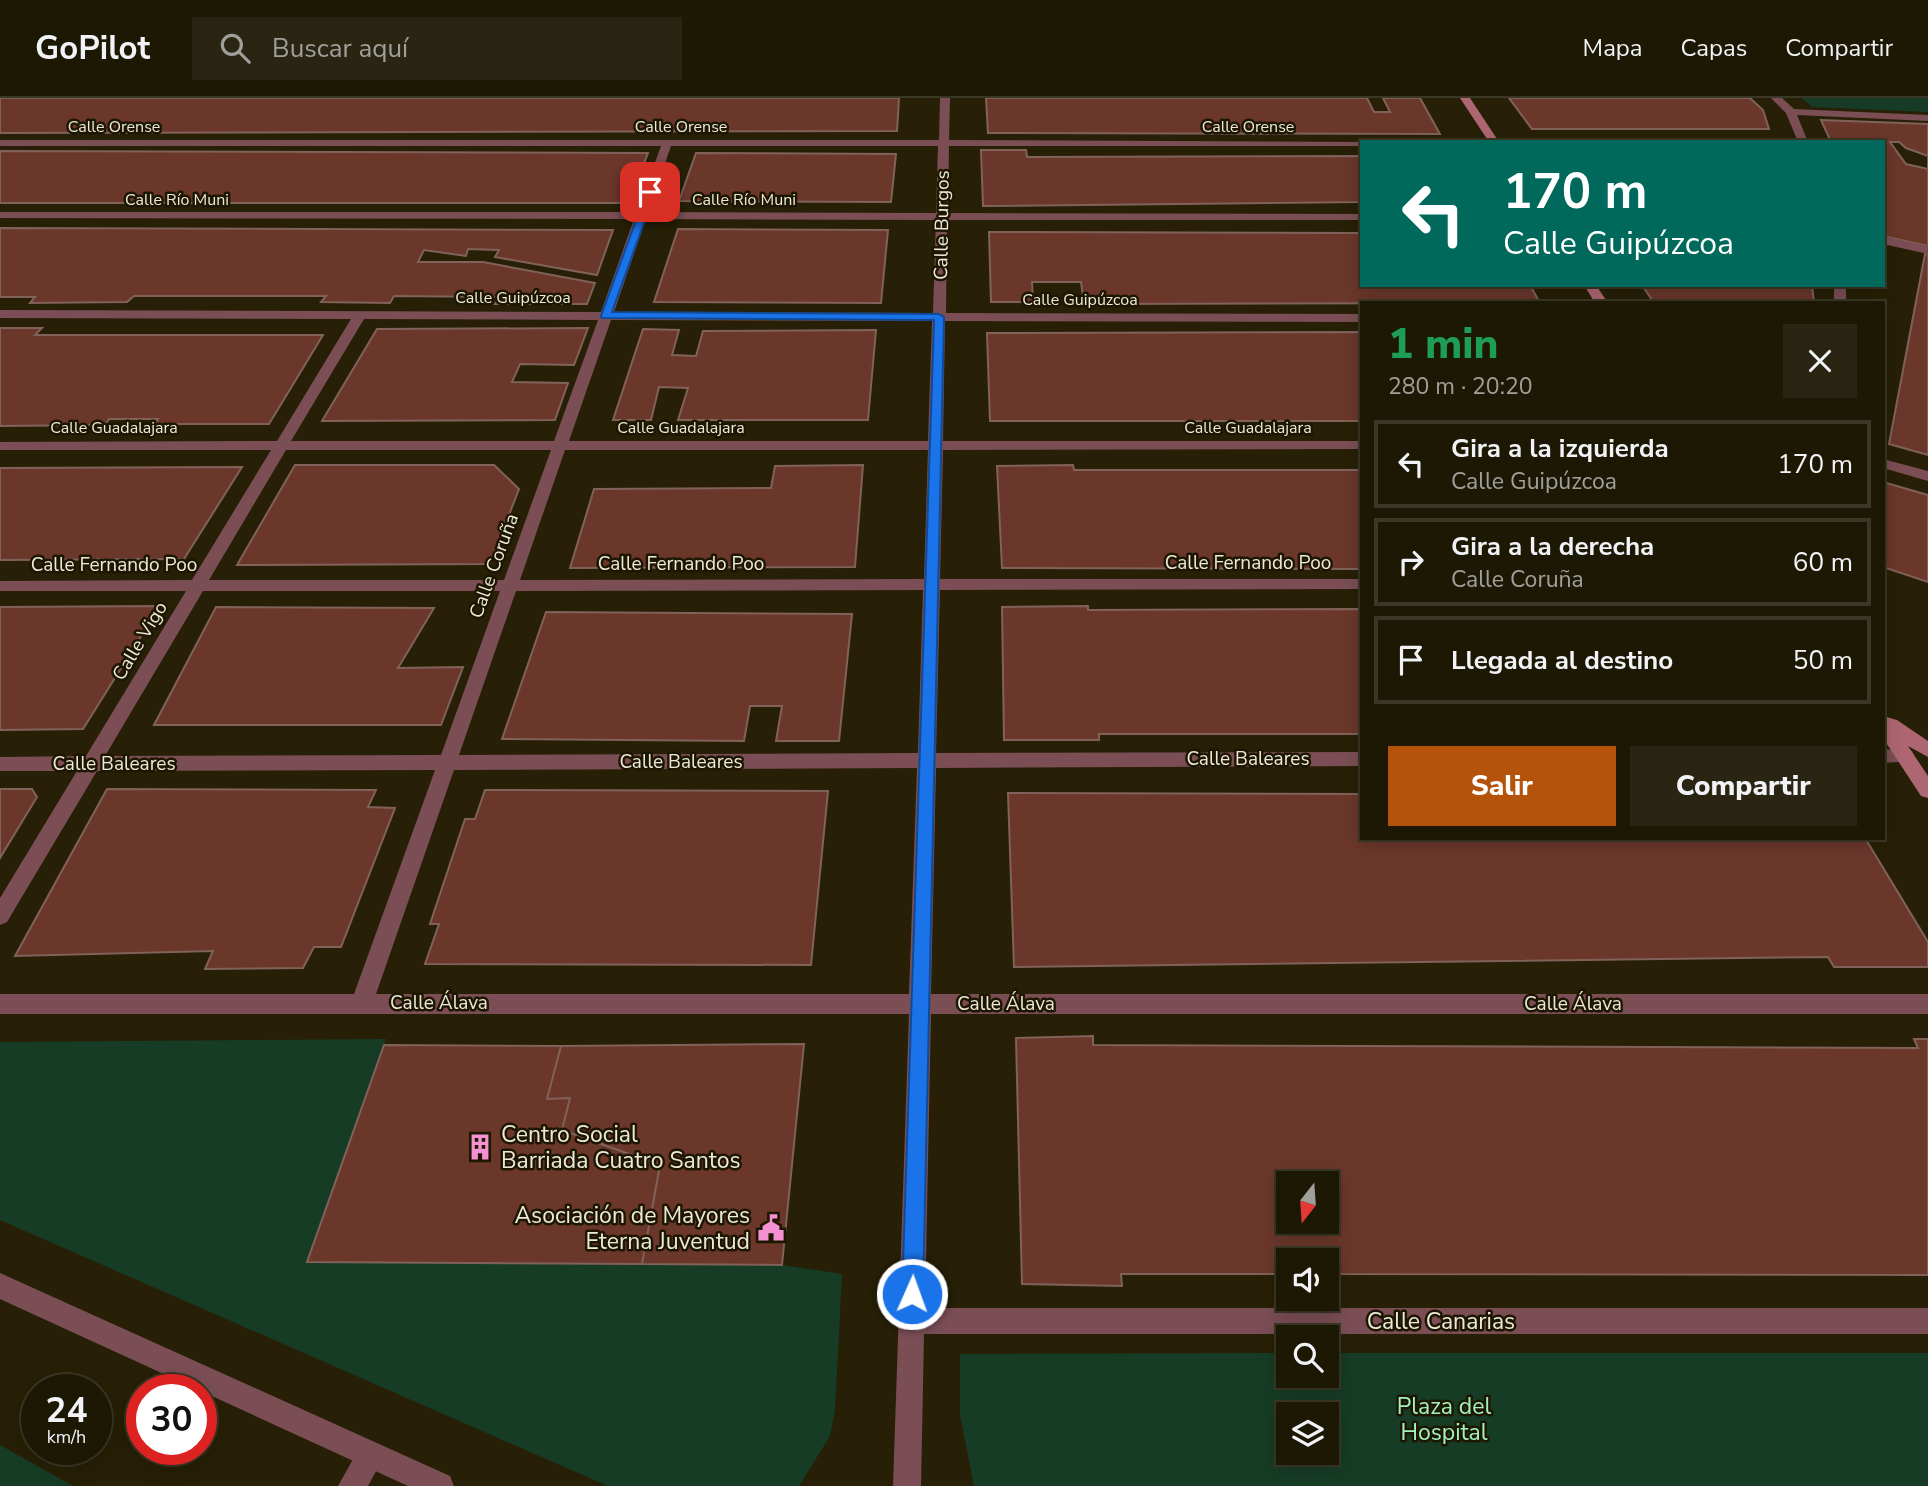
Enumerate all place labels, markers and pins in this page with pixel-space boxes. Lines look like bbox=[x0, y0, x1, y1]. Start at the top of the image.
pin bbox=[620, 162, 680, 222]
place label: Centro Social Barriada Cuatro Santos bbox=[501, 1119, 741, 1176]
building icon: Centro Social Barriada Cuatro Santos bbox=[465, 1132, 495, 1162]
place label: Asociación de Mayores Eterna Juventud bbox=[514, 1200, 750, 1257]
public building icon: Asociación de Mayores Eterna Juventud bbox=[756, 1213, 786, 1243]

